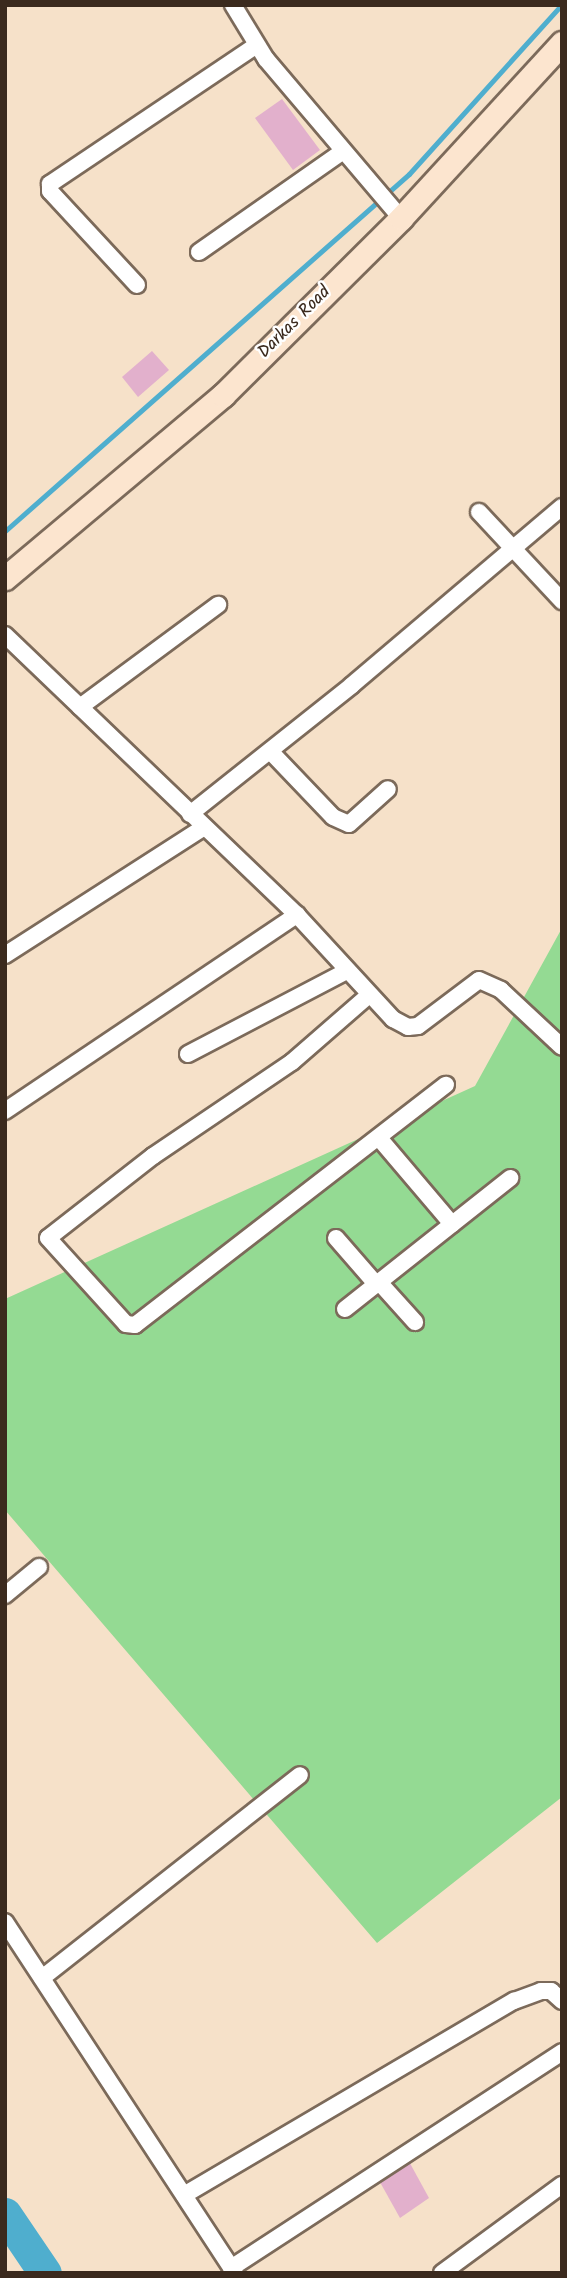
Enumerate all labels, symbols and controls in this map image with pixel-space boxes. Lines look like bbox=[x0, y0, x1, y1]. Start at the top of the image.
street label: Darkas Road bbox=[254, 282, 336, 364]

